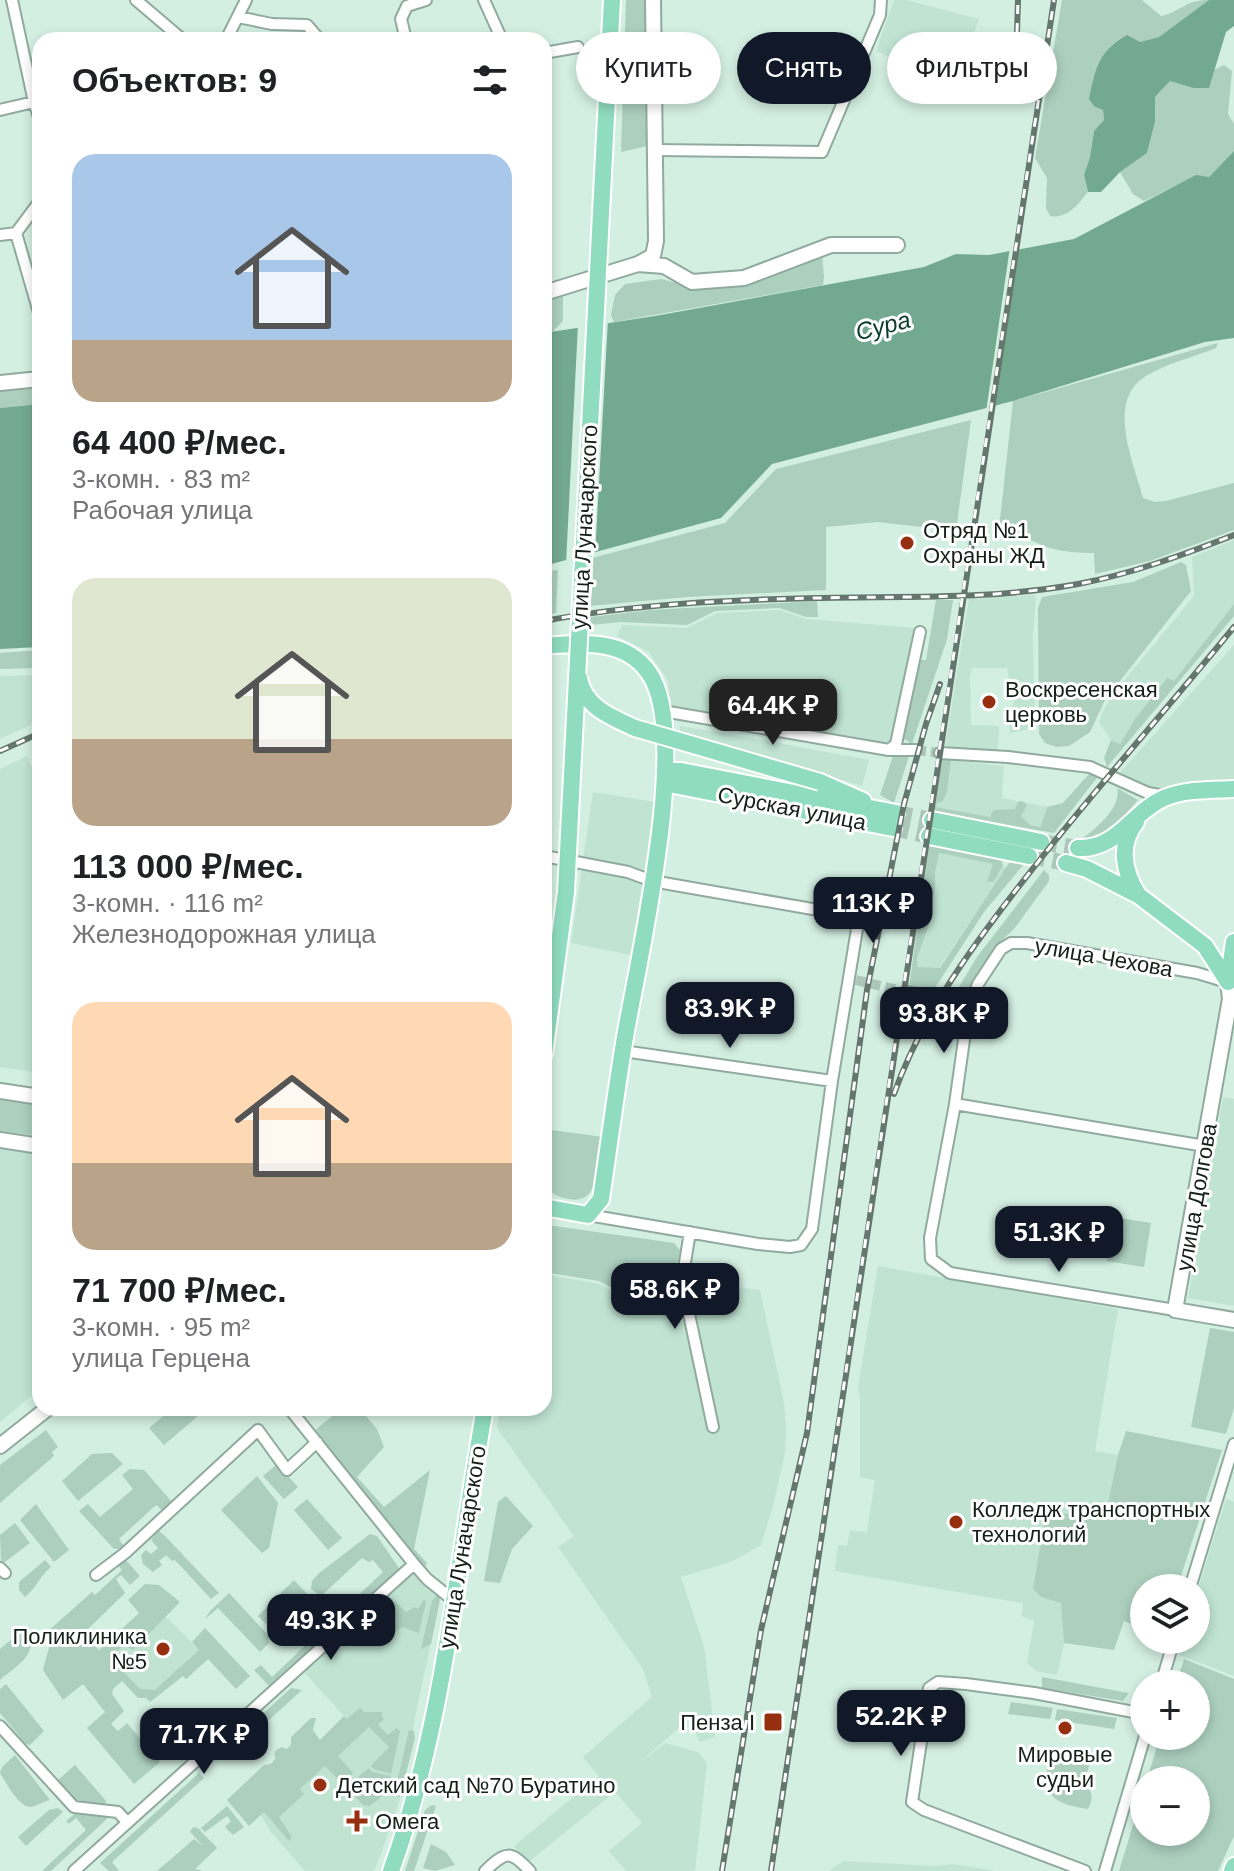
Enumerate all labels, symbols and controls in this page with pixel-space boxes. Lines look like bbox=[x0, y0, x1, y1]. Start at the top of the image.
chip: Купить bbox=[576, 32, 721, 104]
chip: Снять bbox=[737, 32, 871, 104]
chip: Фильтры bbox=[887, 32, 1057, 104]
icon: filters bbox=[468, 58, 512, 102]
text: Объектов: 9 bbox=[72, 61, 277, 99]
icon: home bbox=[220, 206, 364, 350]
water label: Сура bbox=[853, 306, 913, 345]
text: 64 400 ₽/мес. bbox=[72, 423, 287, 461]
street label: улица Луначарского bbox=[567, 424, 602, 630]
text: 3-комн. · 83 m² bbox=[72, 464, 250, 494]
text: Рабочая улица bbox=[72, 495, 253, 525]
place label: Отряд №1 Охраны ЖД bbox=[923, 518, 1045, 568]
marker: Отряд №1 Охраны ЖД bbox=[898, 534, 916, 552]
icon: home bbox=[220, 630, 364, 774]
place label: Воскресенская церковь bbox=[1005, 677, 1158, 727]
pin: 64.4K ₽ bbox=[699, 679, 847, 747]
text: 64.4K ₽ bbox=[727, 690, 819, 720]
marker: Воскресенская церковь bbox=[980, 693, 998, 711]
street label: Сурская улица bbox=[716, 782, 869, 835]
text: 113 000 ₽/мес. bbox=[72, 847, 304, 885]
pin: 113K ₽ bbox=[808, 877, 938, 945]
text: 3-комн. · 116 m² bbox=[72, 888, 263, 918]
text: 113K ₽ bbox=[831, 888, 915, 918]
text: Железнодорожная улица bbox=[72, 919, 376, 949]
street label: улица Чехова bbox=[1033, 933, 1176, 982]
pin: 83.9K ₽ bbox=[656, 982, 804, 1050]
pin: 93.8K ₽ bbox=[870, 987, 1018, 1055]
text: 83.9K ₽ bbox=[684, 993, 776, 1023]
text: 93.8K ₽ bbox=[898, 998, 990, 1028]
icon: home bbox=[220, 1054, 364, 1198]
street label: улица Долгова bbox=[1171, 1120, 1222, 1273]
pin: 51.3K ₽ bbox=[985, 1206, 1133, 1274]
text: 51.3K ₽ bbox=[1013, 1217, 1105, 1247]
pin: 58.6K ₽ bbox=[601, 1263, 749, 1331]
text: 71 700 ₽/мес. bbox=[72, 1271, 287, 1309]
text: 58.6K ₽ bbox=[629, 1274, 721, 1304]
text: 3-комн. · 95 m² bbox=[72, 1312, 250, 1342]
text: улица Герцена bbox=[72, 1343, 250, 1373]
street label: улица Луначарского bbox=[434, 1444, 491, 1650]
place label: Колледж транспортных технологий bbox=[972, 1497, 1210, 1547]
marker: Колледж транспортных технологий bbox=[947, 1513, 965, 1531]
map controls bbox=[1130, 1574, 1210, 1846]
button: layers bbox=[1130, 1574, 1210, 1654]
pin: 49.3K ₽ bbox=[257, 1594, 405, 1662]
text: 49.3K ₽ bbox=[285, 1605, 377, 1635]
place label: Поликлиника №5 bbox=[13, 1624, 148, 1674]
marker: Поликлиника №5 bbox=[154, 1640, 172, 1658]
button: + bbox=[1130, 1670, 1210, 1750]
pin: 52.2K ₽ bbox=[827, 1690, 975, 1758]
text: 52.2K ₽ bbox=[855, 1701, 947, 1731]
pin: 71.7K ₽ bbox=[130, 1708, 278, 1776]
place label: Пенза I bbox=[680, 1710, 755, 1735]
marker: Пенза I bbox=[762, 1711, 784, 1733]
text: 71.7K ₽ bbox=[158, 1719, 250, 1749]
marker: Мировые судьи bbox=[1056, 1719, 1074, 1737]
place label: Мировые судьи bbox=[1018, 1742, 1112, 1792]
button: − bbox=[1130, 1766, 1210, 1846]
place label: Детский сад №70 Буратино bbox=[336, 1773, 615, 1798]
marker: Детский сад №70 Буратино bbox=[311, 1776, 329, 1794]
place label: Омега bbox=[375, 1809, 440, 1834]
marker: Омега bbox=[346, 1810, 368, 1832]

